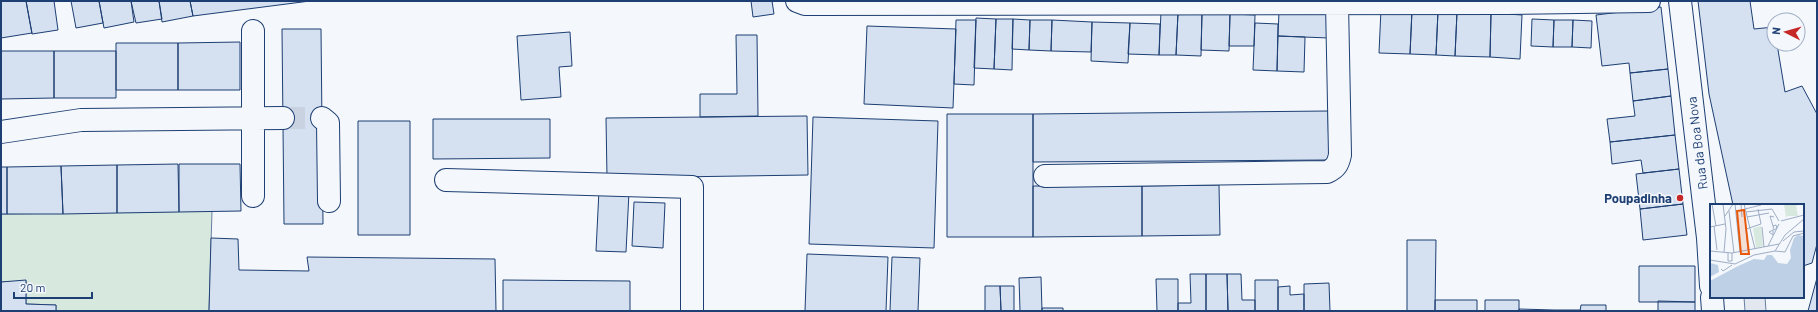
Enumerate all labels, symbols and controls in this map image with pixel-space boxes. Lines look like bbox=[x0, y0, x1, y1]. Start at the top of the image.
north arrow bbox=[1766, 12, 1806, 52]
text: N bbox=[1769, 27, 1782, 35]
street label: Rua da Boa Nova bbox=[1683, 96, 1711, 190]
place label: Poupadinha bbox=[1604, 190, 1672, 206]
marker: Poupadinha bbox=[1675, 193, 1685, 203]
inset map bbox=[1710, 204, 1804, 298]
scale bar bbox=[14, 274, 92, 300]
text: 20 m bbox=[20, 280, 46, 294]

